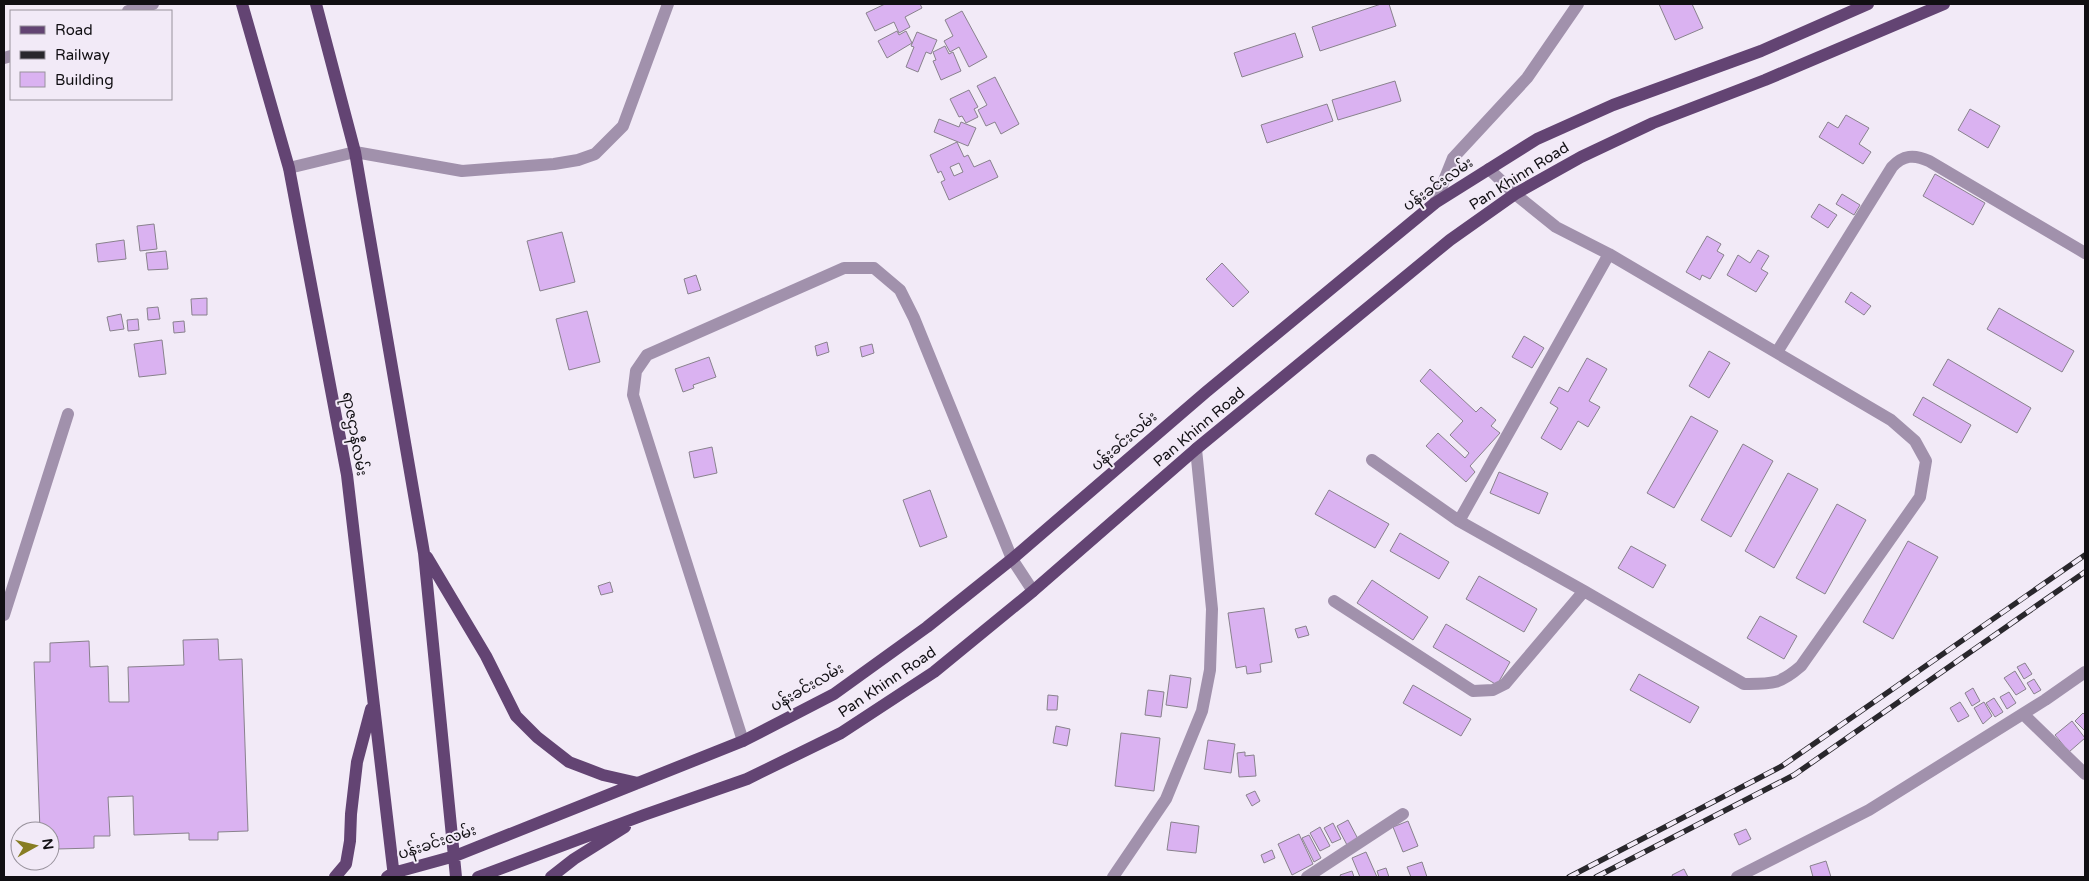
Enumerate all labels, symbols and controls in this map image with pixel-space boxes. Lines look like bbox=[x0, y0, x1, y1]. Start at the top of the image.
legend bbox=[10, 10, 172, 100]
text: Road bbox=[55, 21, 93, 39]
text: Railway bbox=[55, 46, 110, 64]
text: Building bbox=[55, 71, 114, 89]
street label: Pan Khinn Road bbox=[1466, 138, 1572, 214]
street label: ပန်းခင်းလမ်း bbox=[1399, 153, 1478, 217]
street label: Pan Khinn Road bbox=[1150, 383, 1248, 471]
street label: ရာဇဌာနီလမ်း bbox=[336, 390, 372, 478]
street label: ပန်းခင်းလမ်း bbox=[1087, 407, 1163, 477]
street label: Pan Khinn Road bbox=[835, 643, 939, 721]
street label: ပန်းခင်းလမ်း bbox=[767, 658, 848, 718]
street label: ပန်းခင်းလမ်း bbox=[395, 820, 479, 866]
north arrow bbox=[10, 821, 60, 871]
text: N bbox=[38, 838, 57, 851]

